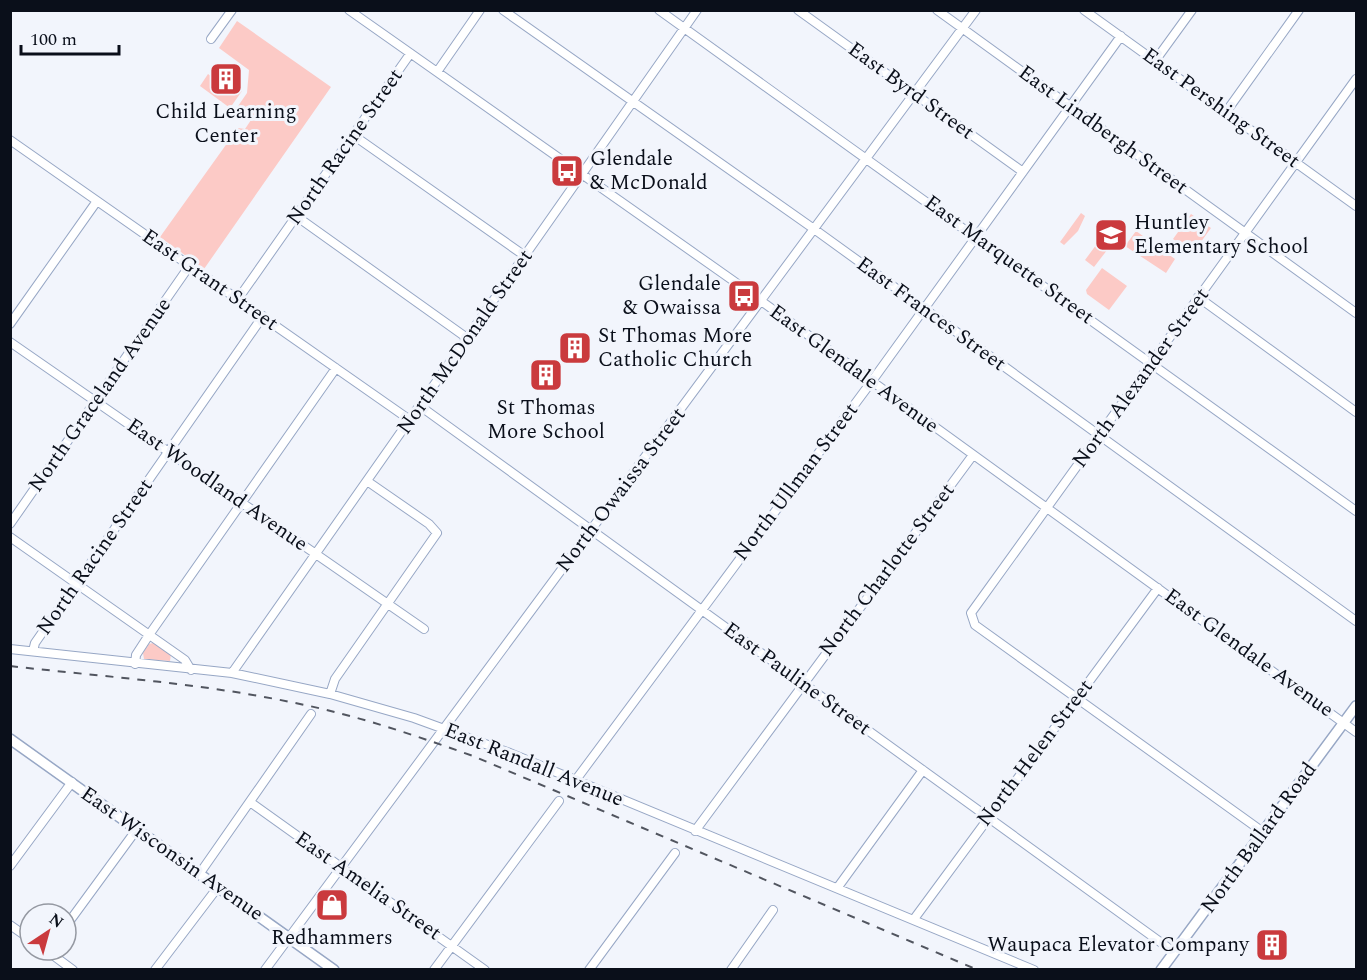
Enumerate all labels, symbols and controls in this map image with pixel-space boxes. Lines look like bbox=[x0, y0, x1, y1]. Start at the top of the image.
scale bar bbox=[21, 18, 118, 56]
text: 100 m bbox=[30, 26, 77, 53]
street label: East Byrd Street bbox=[841, 34, 981, 148]
street label: East Pershing Street bbox=[1135, 40, 1307, 176]
street label: East Lindbergh Street bbox=[1011, 57, 1195, 203]
building icon: Child Learning Center bbox=[208, 61, 244, 97]
street label: North Racine Street bbox=[279, 62, 411, 232]
place label: Child Learning Center bbox=[155, 96, 297, 152]
place label: Glendale & McDonald bbox=[590, 143, 708, 199]
bus stop icon: Glendale & McDonald bbox=[549, 153, 585, 189]
street label: East Marquette Street bbox=[917, 187, 1101, 333]
place label: Huntley Elementary School bbox=[1134, 207, 1309, 263]
school or university icon: Huntley Elementary School bbox=[1093, 217, 1129, 253]
street label: East Grant Street bbox=[135, 221, 285, 339]
street label: North McDonald Street bbox=[389, 243, 541, 441]
street label: East Frances Street bbox=[849, 249, 1013, 379]
place label: Glendale & Owaissa bbox=[623, 268, 722, 324]
bus stop icon: Glendale & Owaissa bbox=[726, 278, 762, 314]
street label: North Alexander Street bbox=[1064, 281, 1218, 475]
street label: North Graceland Avenue bbox=[20, 291, 180, 499]
street label: East Glendale Avenue bbox=[762, 296, 946, 442]
place label: St Thomas More Catholic Church bbox=[598, 320, 752, 376]
building icon: St Thomas More Catholic Church bbox=[557, 330, 593, 366]
building icon: St Thomas More School bbox=[528, 357, 564, 393]
place label: St Thomas More School bbox=[487, 392, 605, 448]
street label: North Ullman Street bbox=[726, 396, 866, 568]
street label: North Owaissa Street bbox=[548, 401, 694, 579]
street label: East Woodland Avenue bbox=[120, 410, 314, 560]
street label: North Racine Street bbox=[29, 472, 161, 642]
street label: North Charlotte Street bbox=[811, 476, 963, 664]
street label: East Glendale Avenue bbox=[1157, 580, 1341, 726]
street label: East Pauline Street bbox=[716, 614, 878, 744]
street label: North Helen Street bbox=[969, 673, 1101, 833]
street label: East Randall Avenue bbox=[439, 714, 629, 816]
street label: North Ballard Road bbox=[1193, 756, 1325, 920]
street label: East Wisconsin Avenue bbox=[74, 778, 270, 930]
street label: East Amelia Street bbox=[288, 823, 448, 949]
shop icon: Redhammers bbox=[314, 887, 350, 923]
north arrow bbox=[18, 902, 78, 962]
text: N bbox=[44, 907, 69, 934]
place label: Redhammers bbox=[271, 922, 393, 954]
building icon: Waupaca Elevator Company bbox=[1254, 927, 1290, 963]
place label: Waupaca Elevator Company bbox=[987, 929, 1250, 961]

